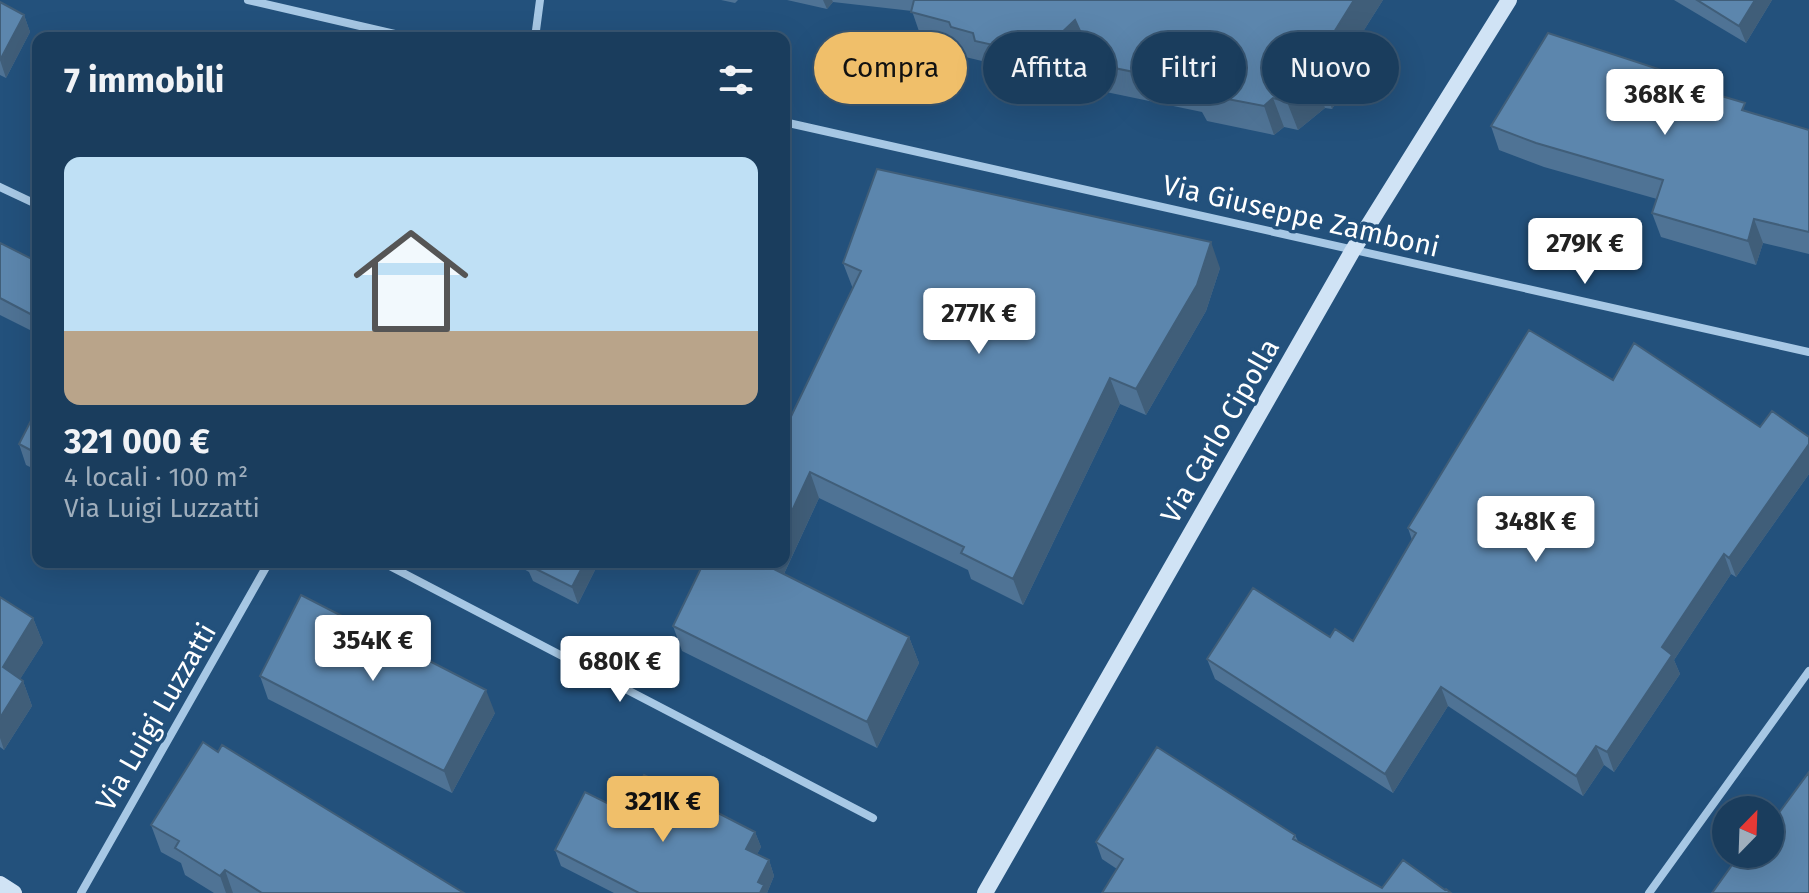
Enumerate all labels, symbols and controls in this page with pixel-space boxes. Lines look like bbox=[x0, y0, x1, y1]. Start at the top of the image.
chip: Compra bbox=[814, 32, 967, 104]
chip: Affitta bbox=[983, 32, 1116, 104]
chip: Filtri bbox=[1132, 32, 1246, 104]
chip: Nuovo bbox=[1262, 32, 1399, 104]
icon: filters bbox=[714, 58, 758, 102]
text: 7 immobili bbox=[64, 60, 224, 101]
pin: 368K € bbox=[1600, 69, 1730, 137]
text: 368K € bbox=[1624, 79, 1706, 110]
street label: Via Giuseppe Zamboni bbox=[1159, 168, 1443, 264]
icon: home bbox=[339, 209, 483, 353]
pin: 279K € bbox=[1520, 218, 1650, 286]
text: 279K € bbox=[1546, 228, 1624, 259]
pin: 277K € bbox=[914, 288, 1044, 356]
text: 277K € bbox=[941, 298, 1017, 329]
street label: Via Carlo Cipolla bbox=[1154, 333, 1286, 529]
text: 321 000 € bbox=[64, 421, 210, 462]
text: 4 locali · 100 m² bbox=[64, 462, 248, 493]
text: Via Luigi Luzzatti bbox=[64, 493, 260, 524]
pin: 348K € bbox=[1471, 496, 1601, 564]
text: 348K € bbox=[1495, 506, 1577, 537]
pin: 354K € bbox=[308, 615, 438, 683]
street label: Via Luigi Luzzatti bbox=[89, 617, 223, 817]
text: 354K € bbox=[333, 625, 413, 656]
pin: 680K € bbox=[555, 636, 685, 704]
text: 680K € bbox=[579, 646, 661, 677]
pin: 321K € bbox=[598, 776, 728, 844]
text: 321K € bbox=[625, 786, 701, 817]
north arrow bbox=[1712, 796, 1784, 868]
map controls bbox=[1712, 796, 1784, 868]

